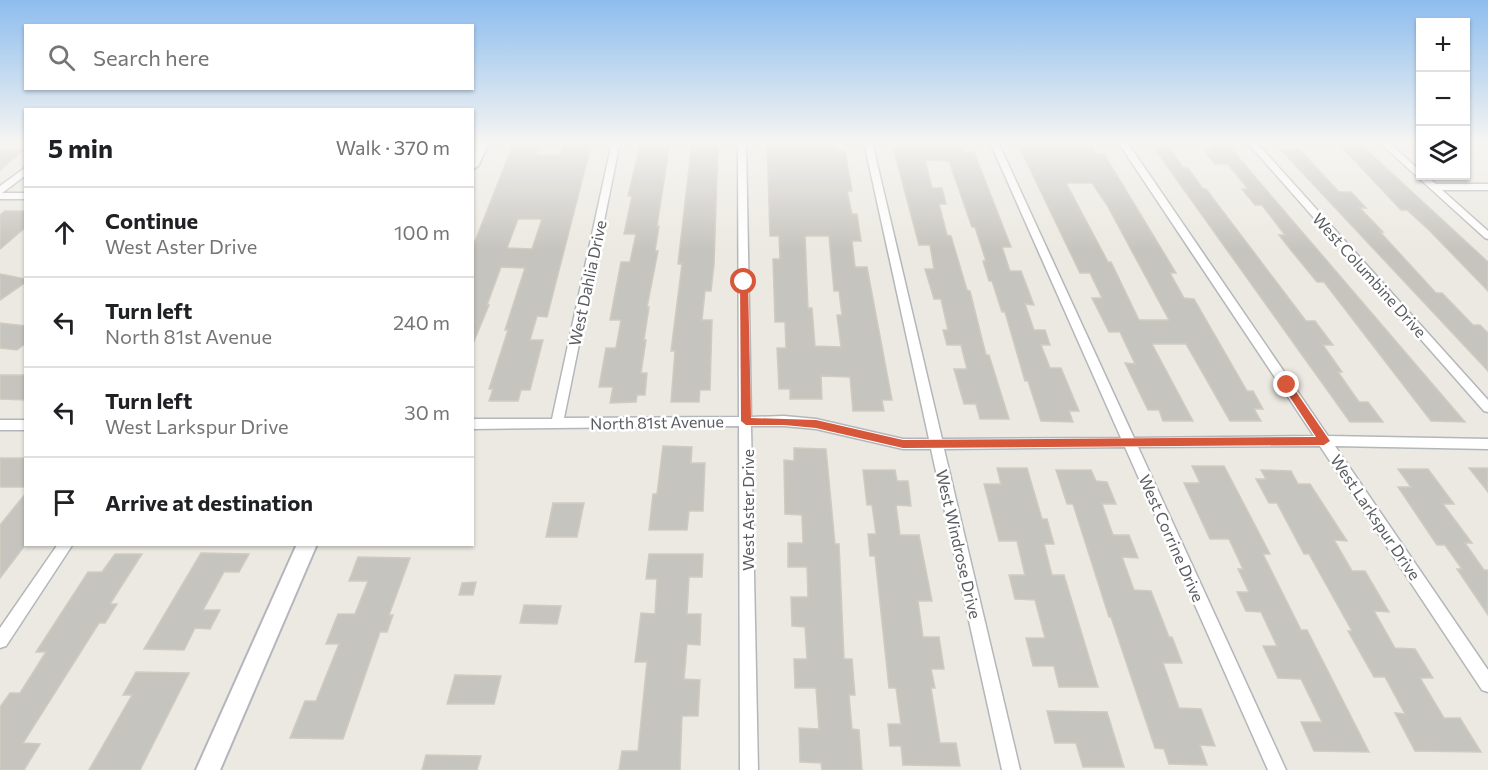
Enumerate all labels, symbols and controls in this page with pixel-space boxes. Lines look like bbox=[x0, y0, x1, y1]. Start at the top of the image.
map controls bbox=[1416, 18, 1470, 180]
button: + bbox=[1416, 18, 1470, 72]
search box bbox=[24, 24, 474, 90]
icon: search bbox=[45, 41, 78, 74]
text: Search here bbox=[93, 44, 209, 71]
button: − bbox=[1416, 72, 1470, 126]
button: layers bbox=[1416, 126, 1470, 180]
text: 5 min bbox=[48, 132, 113, 163]
text: Walk · 370 m bbox=[336, 135, 450, 159]
text: Continue bbox=[105, 207, 198, 234]
street label: West Columbine Drive bbox=[1309, 209, 1431, 341]
icon: ahead bbox=[48, 216, 81, 249]
street label: West Dahlia Drive bbox=[564, 218, 610, 348]
text: 100 m bbox=[394, 220, 450, 244]
text: West Aster Drive bbox=[105, 234, 257, 258]
route start bbox=[730, 268, 756, 294]
text: Turn left bbox=[105, 297, 192, 324]
icon: left bbox=[48, 306, 81, 339]
text: 240 m bbox=[393, 310, 450, 334]
text: North 81st Avenue bbox=[105, 324, 272, 348]
route end bbox=[1273, 371, 1299, 397]
text: Turn left bbox=[105, 387, 192, 414]
icon: left bbox=[48, 396, 81, 429]
text: 30 m bbox=[404, 400, 450, 424]
street label: North 81st Avenue bbox=[590, 411, 724, 433]
text: West Larkspur Drive bbox=[105, 414, 289, 438]
street label: West Aster Drive bbox=[738, 449, 757, 571]
street label: West Larkspur Drive bbox=[1327, 451, 1425, 583]
street label: West Windrose Drive bbox=[933, 468, 985, 620]
street label: West Corrine Drive bbox=[1135, 471, 1209, 605]
icon: arrive bbox=[48, 486, 81, 519]
text: Arrive at destination bbox=[105, 489, 313, 516]

